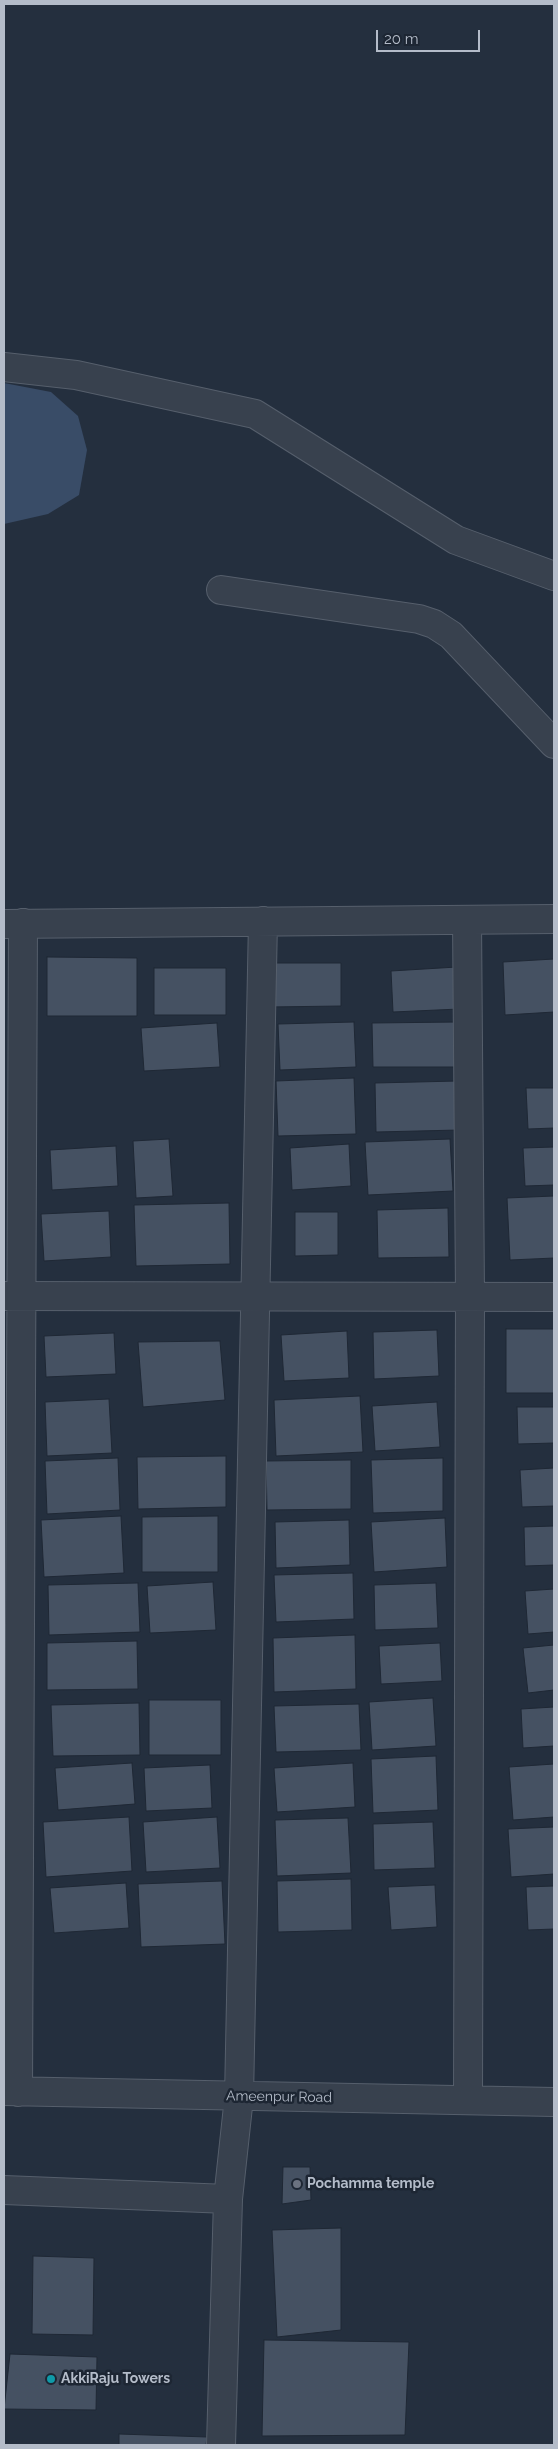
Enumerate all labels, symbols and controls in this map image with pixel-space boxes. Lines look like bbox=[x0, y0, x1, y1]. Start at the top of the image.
scale bar bbox=[378, 20, 482, 52]
text: 20 m bbox=[384, 30, 419, 48]
street label: Ameenpur Road bbox=[226, 2088, 332, 2106]
place label: Pochamma temple bbox=[307, 2176, 434, 2192]
marker: Pochamma temple bbox=[291, 2178, 303, 2190]
place label: AkkiRaju Towers bbox=[61, 2371, 170, 2387]
marker: AkkiRaju Towers bbox=[45, 2373, 57, 2385]

